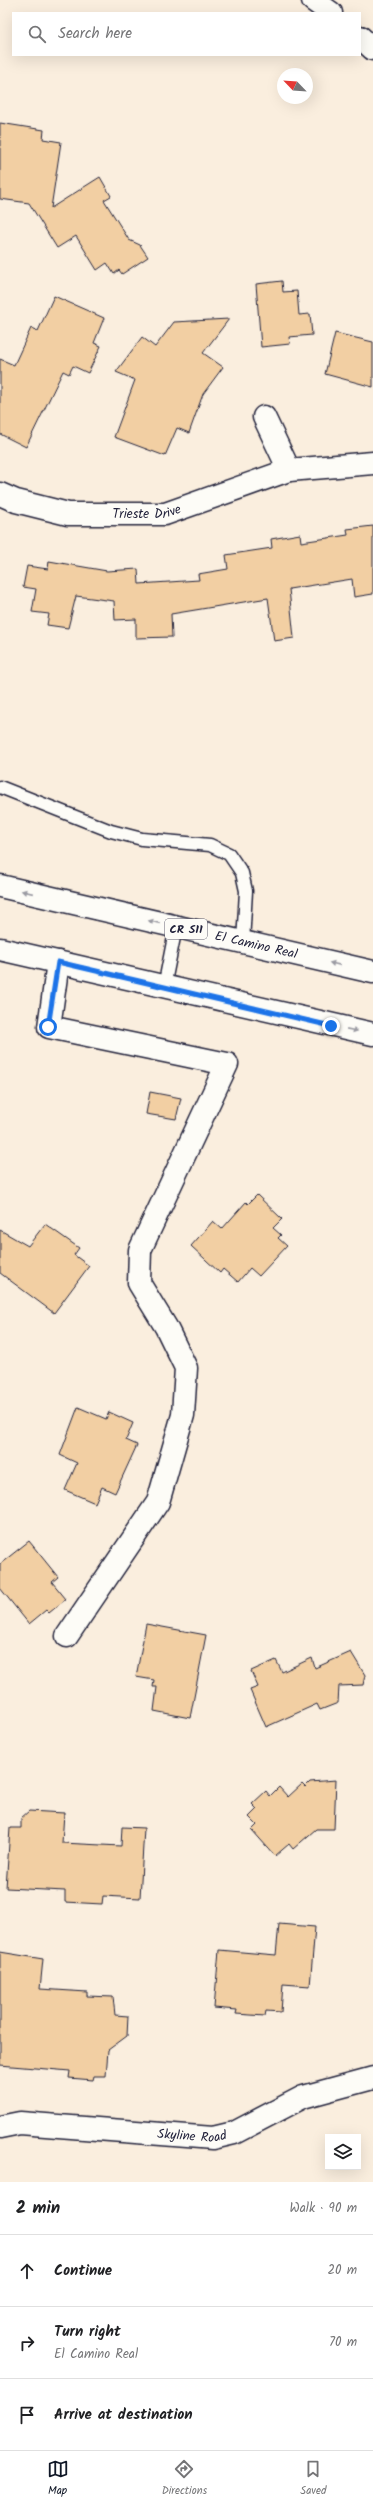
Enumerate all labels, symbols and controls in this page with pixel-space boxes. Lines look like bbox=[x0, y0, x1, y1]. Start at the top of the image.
search box bbox=[12, 12, 361, 56]
text: Search here bbox=[58, 22, 132, 46]
icon: search bbox=[26, 23, 48, 45]
north arrow bbox=[277, 68, 313, 104]
street label: Trieste Drive bbox=[112, 499, 184, 525]
one-way arrow bbox=[21, 889, 33, 895]
one-way arrow bbox=[147, 918, 160, 924]
road number: CR S11 bbox=[165, 919, 207, 939]
street label: El Camino Real bbox=[213, 925, 300, 965]
one-way arrow bbox=[329, 960, 341, 966]
route end bbox=[322, 1017, 340, 1035]
route start bbox=[39, 1018, 57, 1036]
one-way arrow bbox=[346, 1027, 358, 1033]
street label: Skyline Road bbox=[157, 2123, 229, 2149]
map controls bbox=[325, 2134, 361, 2170]
button: layers bbox=[325, 2134, 361, 2170]
text: 2 min bbox=[16, 2195, 60, 2222]
text: Walk · 90 m bbox=[290, 2198, 357, 2219]
text: Continue bbox=[54, 2259, 112, 2283]
icon: ahead bbox=[16, 2260, 38, 2282]
text: 20 m bbox=[327, 2260, 357, 2281]
text: Turn right bbox=[54, 2320, 121, 2344]
icon: right bbox=[16, 2332, 38, 2354]
text: 70 m bbox=[329, 2332, 357, 2353]
text: El Camino Real bbox=[54, 2344, 138, 2365]
text: Arrive at destination bbox=[54, 2403, 193, 2427]
icon: arrive bbox=[16, 2404, 38, 2426]
tab: Map bbox=[47, 2458, 69, 2500]
tab: Directions bbox=[162, 2458, 207, 2500]
tab: Saved bbox=[300, 2458, 326, 2500]

